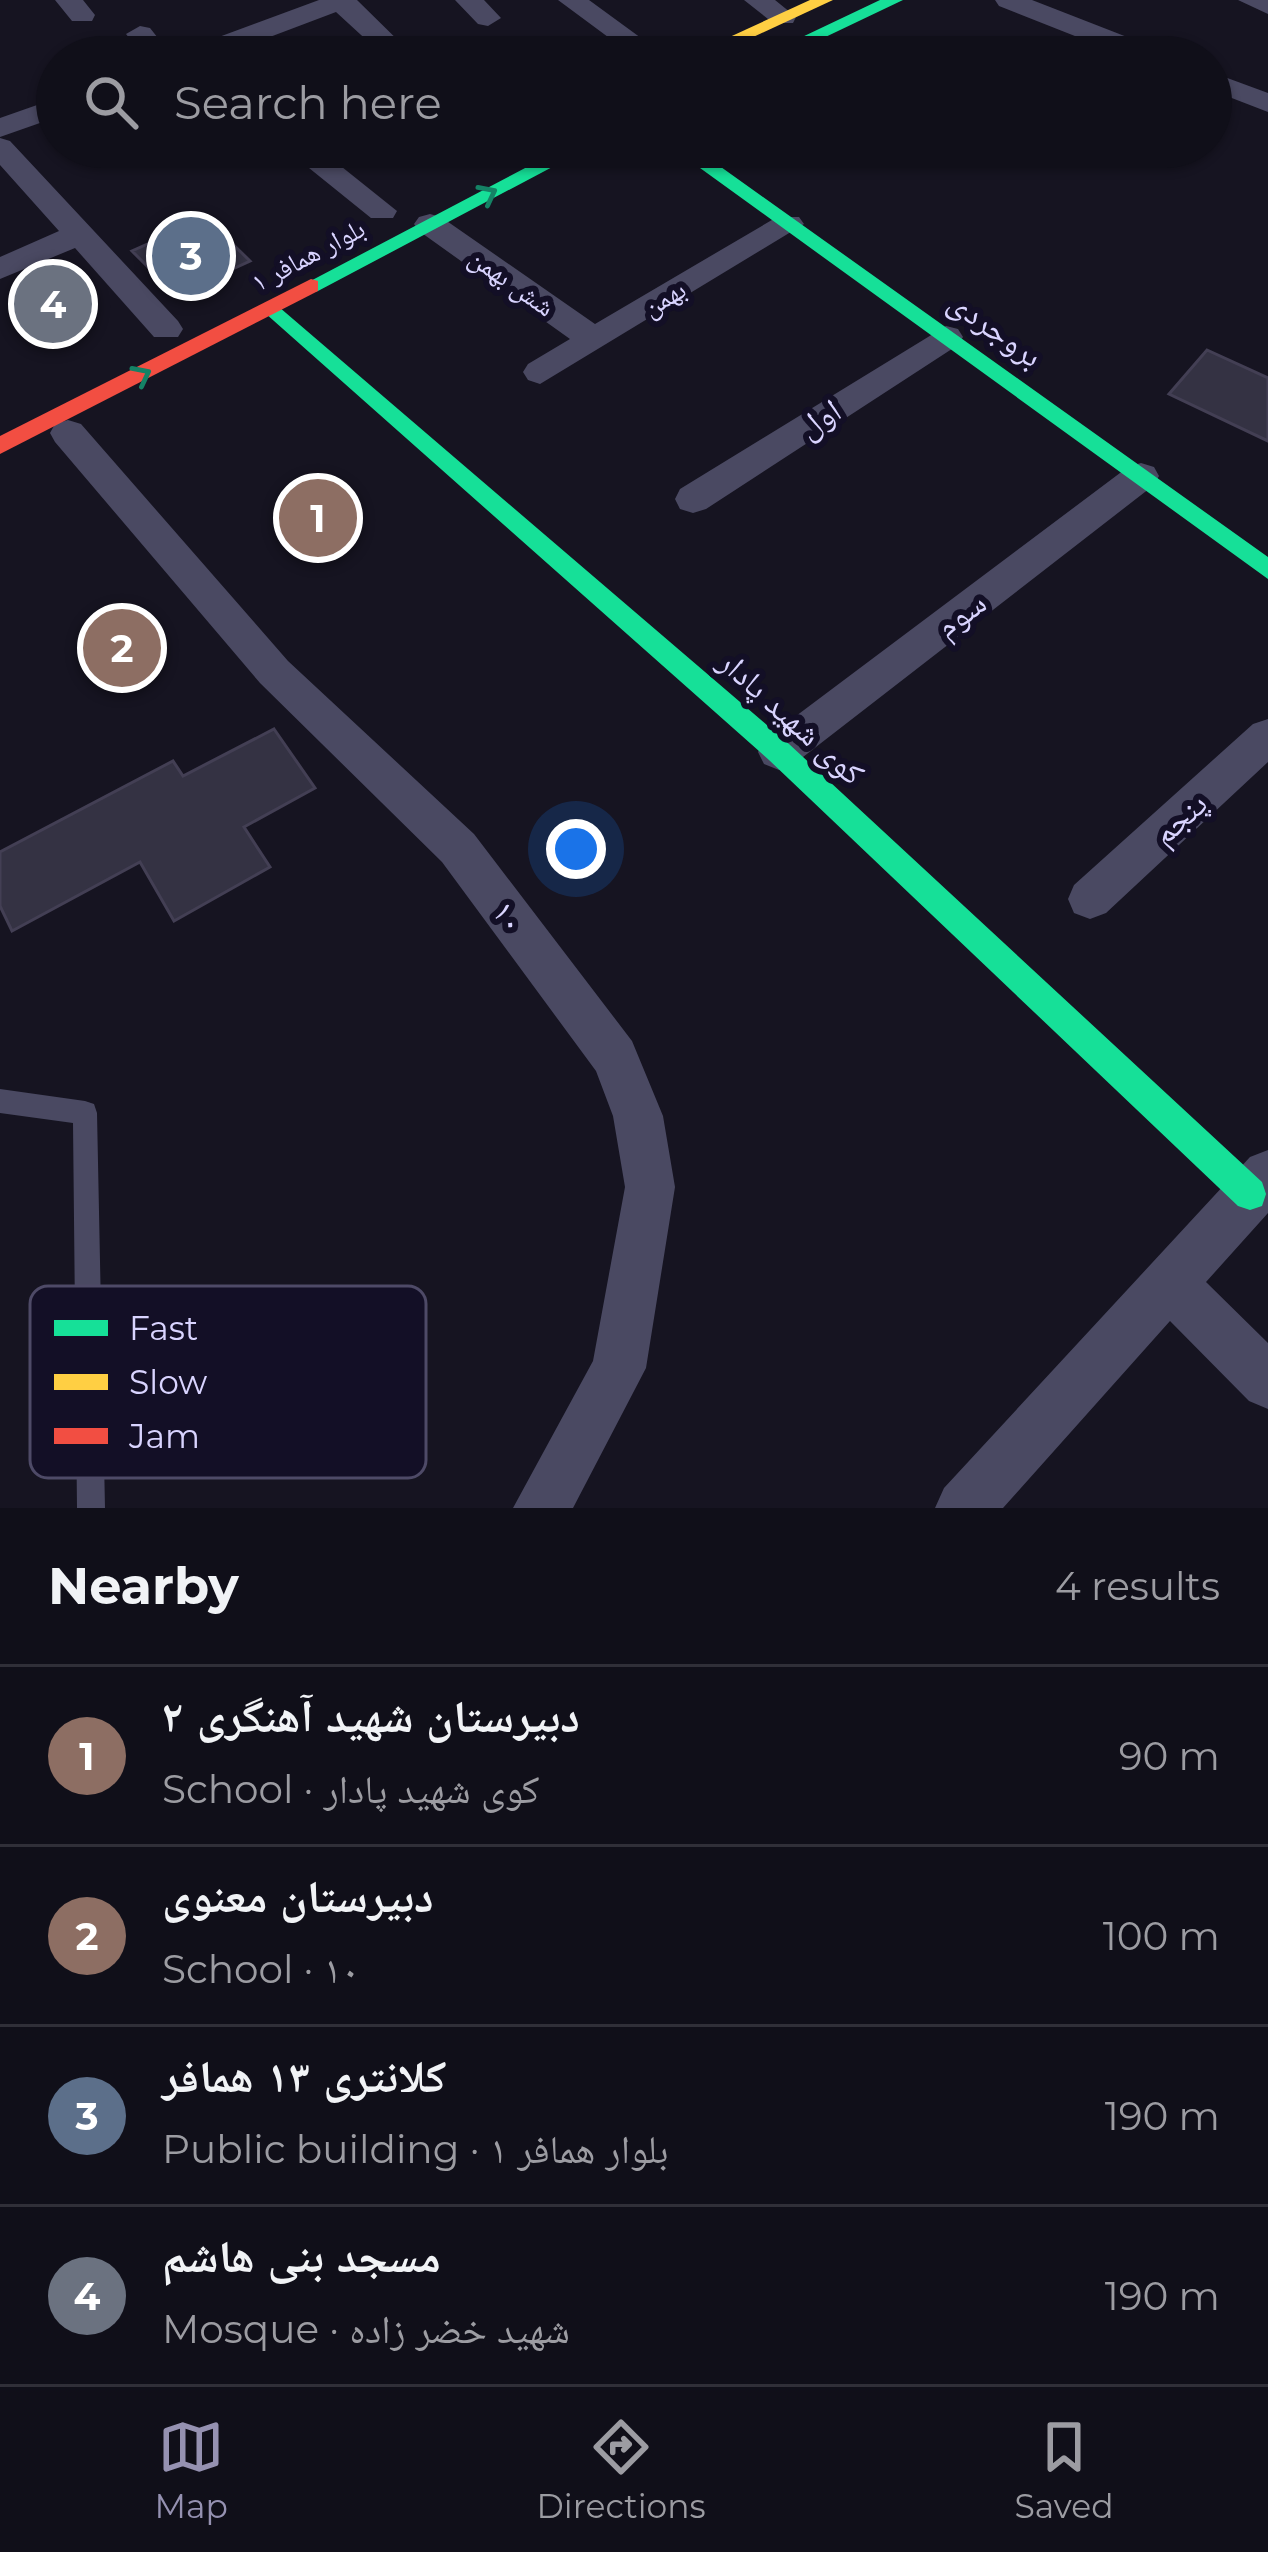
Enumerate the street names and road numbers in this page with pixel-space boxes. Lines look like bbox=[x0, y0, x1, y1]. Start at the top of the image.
street label: بلوار همافر ۱ bbox=[246, 211, 370, 299]
street label: شش بهمن bbox=[463, 241, 561, 323]
street label: بهمن bbox=[636, 272, 692, 324]
street label: بروجردی bbox=[941, 281, 1051, 376]
street label: اول bbox=[790, 390, 848, 447]
street label: سوم bbox=[927, 582, 995, 648]
street label: کوی شهید پادار bbox=[709, 640, 873, 794]
street label: پنجم bbox=[1143, 783, 1217, 855]
street label: ۱۰ bbox=[484, 892, 534, 940]

